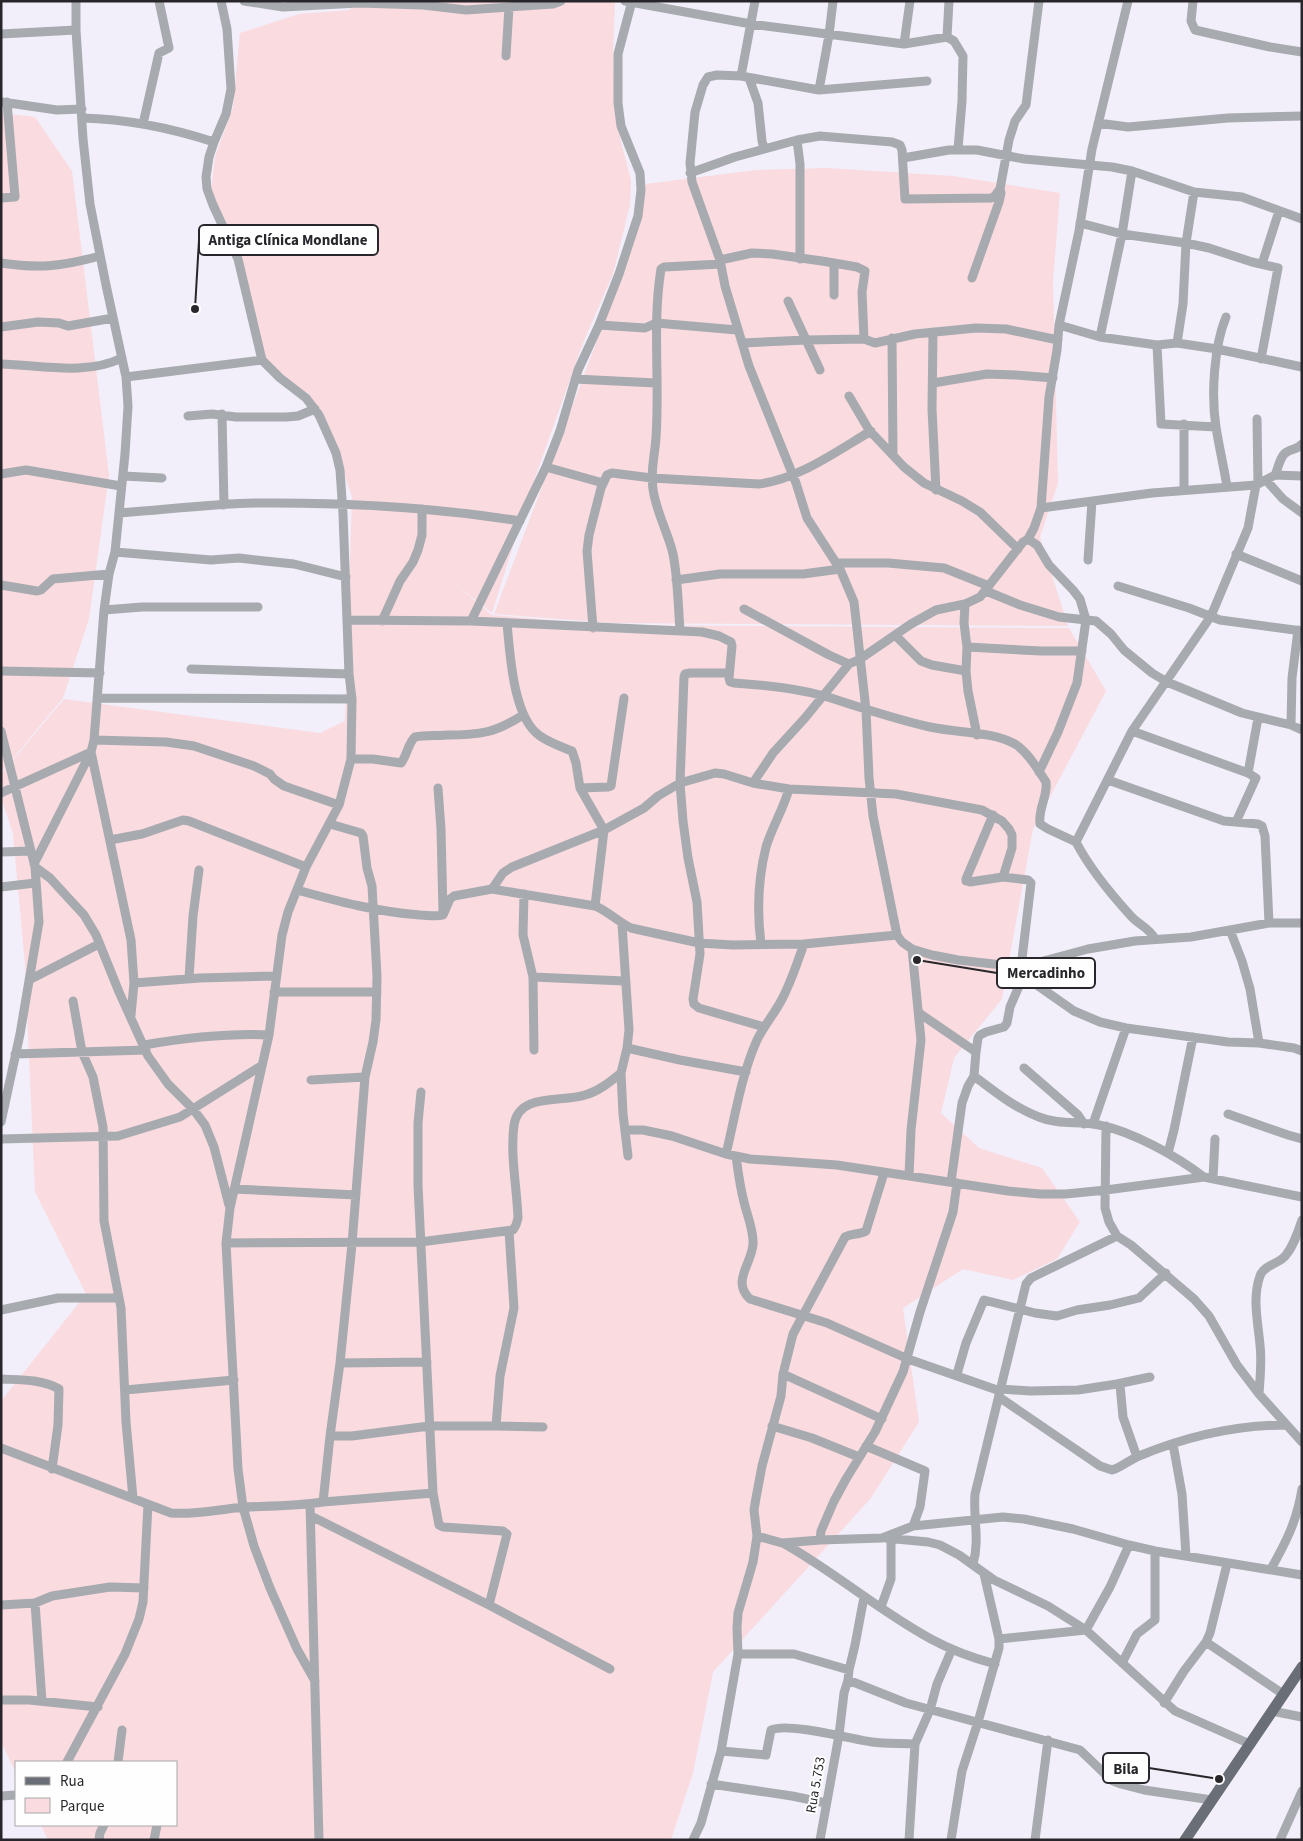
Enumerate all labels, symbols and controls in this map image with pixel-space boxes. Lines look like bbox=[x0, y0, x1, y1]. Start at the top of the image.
callout: Antiga Clínica Mondlane bbox=[199, 225, 378, 255]
text: Antiga Clínica Mondlane bbox=[208, 230, 368, 251]
callout: Mercadinho bbox=[997, 958, 1095, 988]
text: Mercadinho bbox=[1007, 963, 1085, 984]
callout: Bila bbox=[1103, 1753, 1149, 1783]
street label: Rua 5.753 bbox=[801, 1755, 831, 1815]
text: Bila bbox=[1113, 1759, 1139, 1780]
legend bbox=[15, 1761, 178, 1826]
text: Rua bbox=[60, 1771, 84, 1792]
text: Parque bbox=[60, 1796, 104, 1817]

